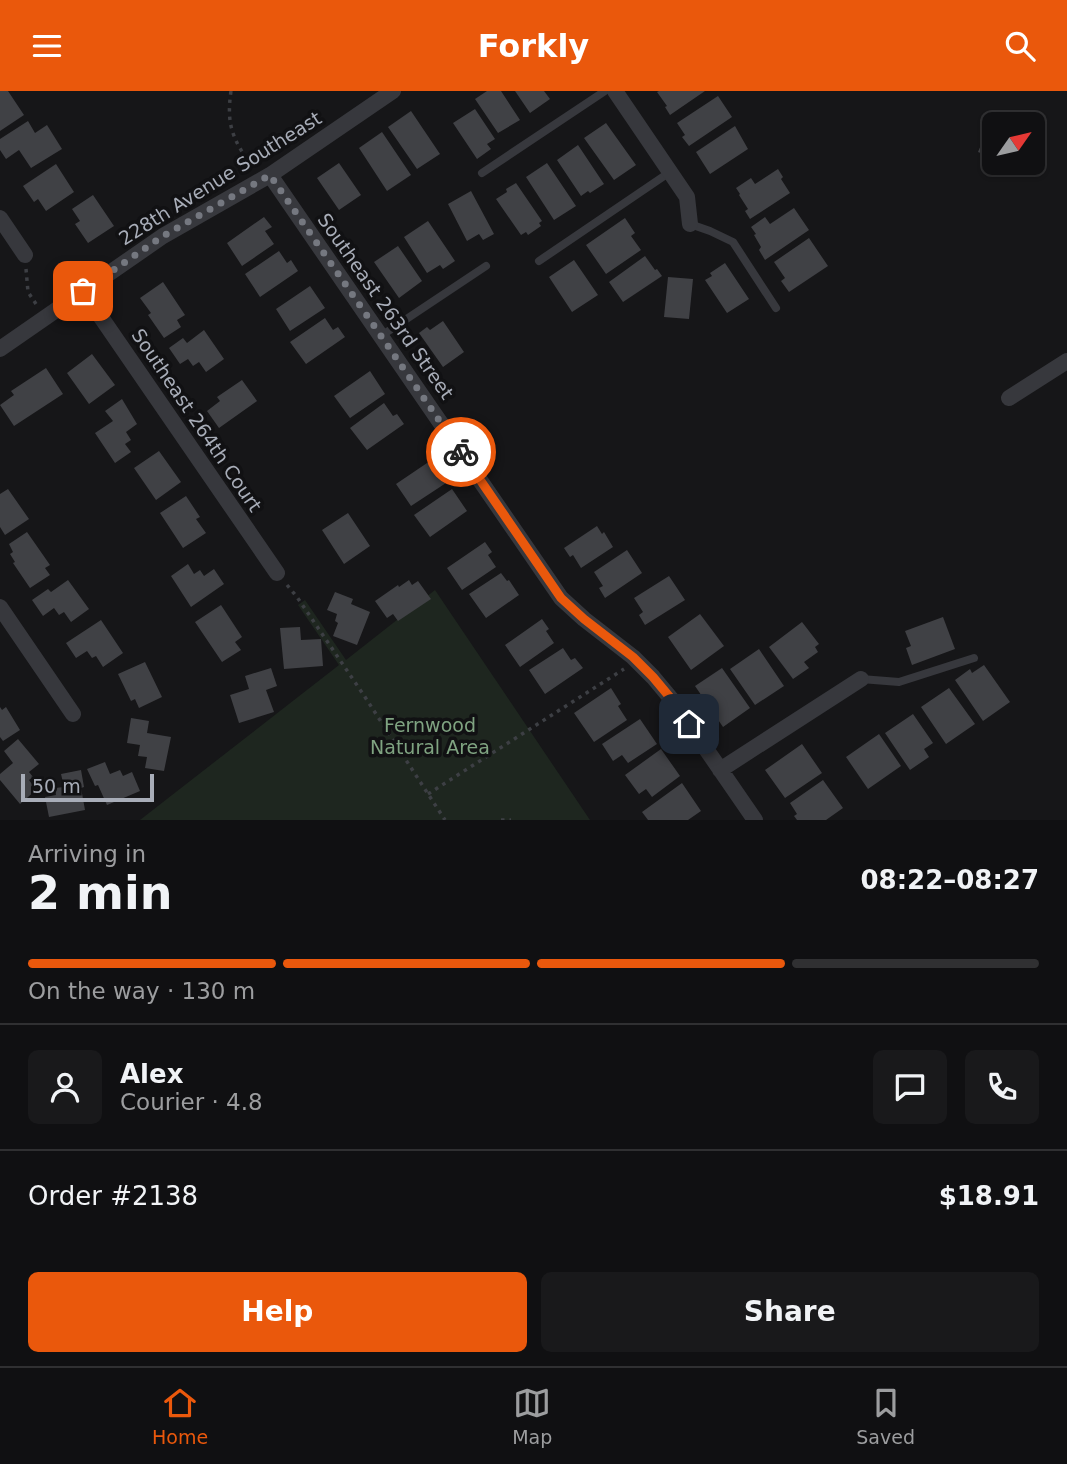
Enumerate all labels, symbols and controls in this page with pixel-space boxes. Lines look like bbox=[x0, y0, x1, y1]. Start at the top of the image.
icon: menu bbox=[28, 27, 66, 65]
text: Forkly bbox=[478, 27, 589, 65]
icon: search bbox=[1001, 27, 1039, 65]
street label: 228th Avenue Southeast bbox=[115, 107, 325, 249]
north arrow bbox=[982, 112, 1045, 175]
map controls bbox=[982, 112, 1045, 175]
street label: Southeast 263rd Street bbox=[313, 209, 459, 403]
pin bbox=[53, 261, 113, 321]
icon: bag bbox=[64, 272, 102, 310]
street label: Southeast 264th Court bbox=[128, 324, 266, 516]
courier bbox=[426, 417, 496, 487]
icon: bike bbox=[442, 433, 480, 471]
pin bbox=[659, 694, 719, 754]
icon: home bbox=[670, 705, 708, 743]
park label: Fernwood Natural Area bbox=[370, 714, 490, 758]
scale bar bbox=[21, 771, 154, 803]
text: 50 m bbox=[32, 775, 81, 797]
text: Arriving in bbox=[28, 841, 146, 867]
text: 08:22–08:27 bbox=[860, 865, 1039, 895]
text: 2 min bbox=[28, 866, 172, 920]
text: On the way · 130 m bbox=[28, 978, 255, 1004]
button: person bbox=[28, 1050, 102, 1124]
button: chat bbox=[873, 1050, 947, 1124]
button: phone bbox=[965, 1050, 1039, 1124]
text: Alex bbox=[120, 1059, 183, 1089]
text: Courier · 4.8 bbox=[120, 1089, 263, 1115]
text: Order #2138 bbox=[28, 1181, 198, 1211]
text: $18.91 bbox=[939, 1181, 1039, 1211]
button: Help bbox=[28, 1272, 527, 1352]
button: Share bbox=[541, 1272, 1039, 1352]
tab: Home bbox=[152, 1384, 208, 1448]
tab: Map bbox=[512, 1384, 552, 1448]
tab: Saved bbox=[856, 1384, 915, 1448]

